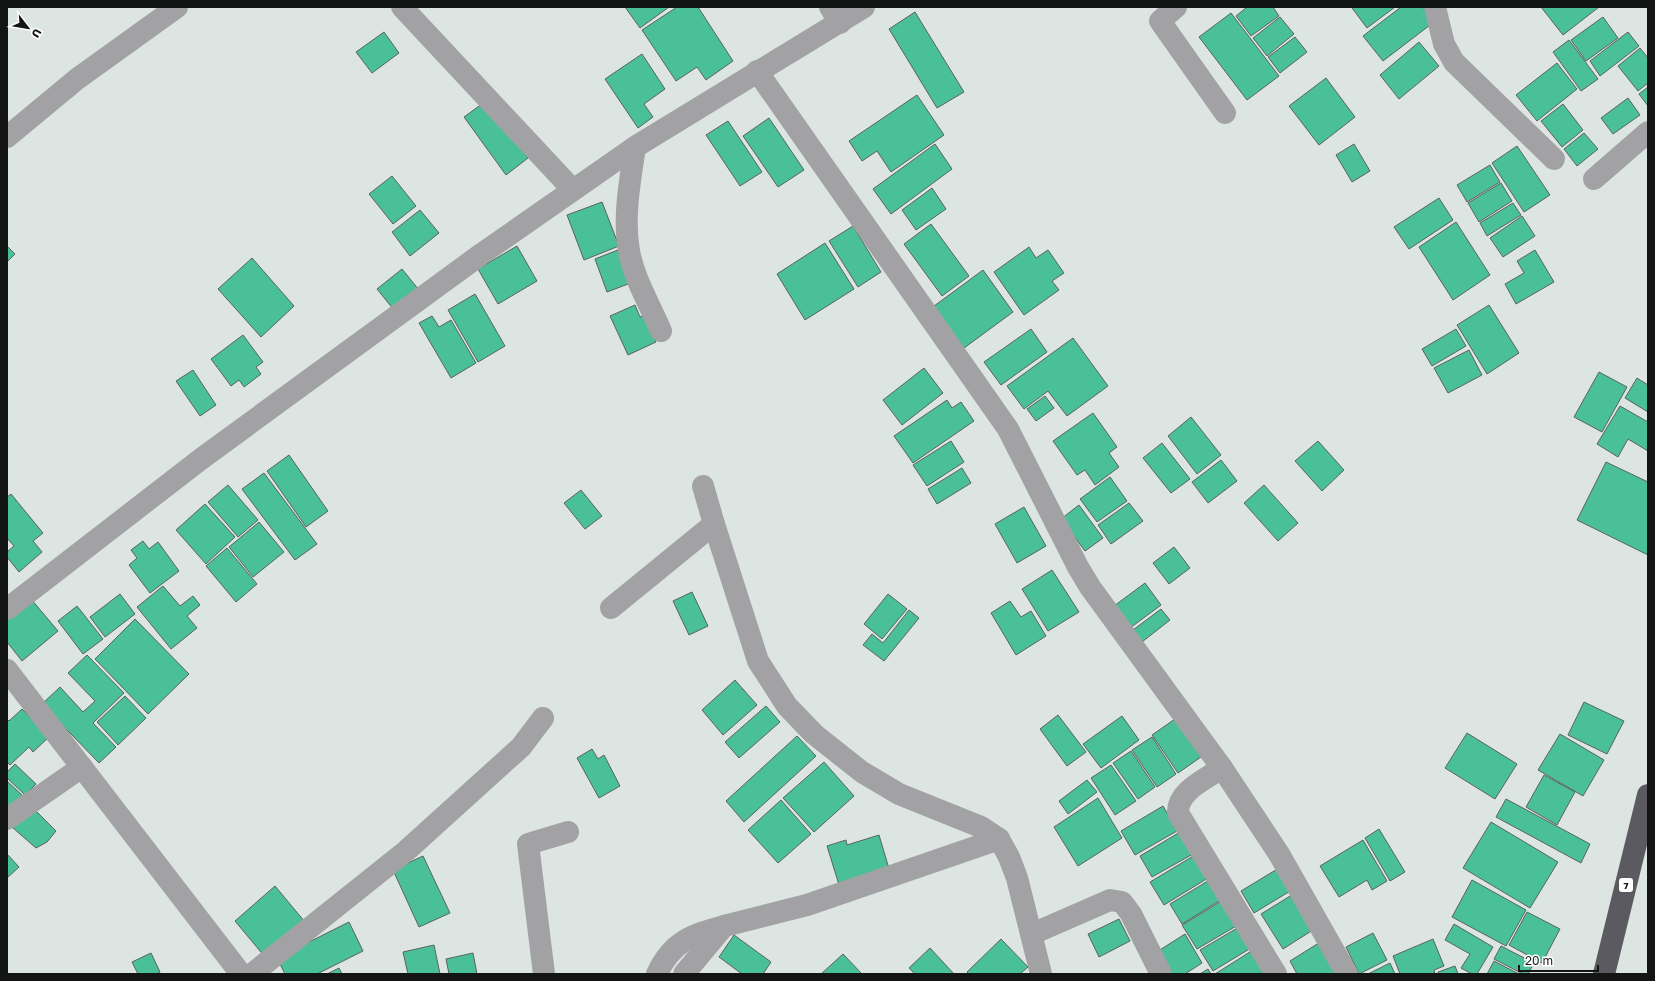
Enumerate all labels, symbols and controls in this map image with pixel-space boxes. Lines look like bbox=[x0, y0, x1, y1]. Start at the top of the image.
north arrow bbox=[8, 8, 48, 48]
text: U bbox=[29, 27, 45, 40]
road number: 7 bbox=[1619, 878, 1633, 892]
scale bar bbox=[1519, 947, 1598, 973]
text: 20 m bbox=[1525, 953, 1553, 968]

